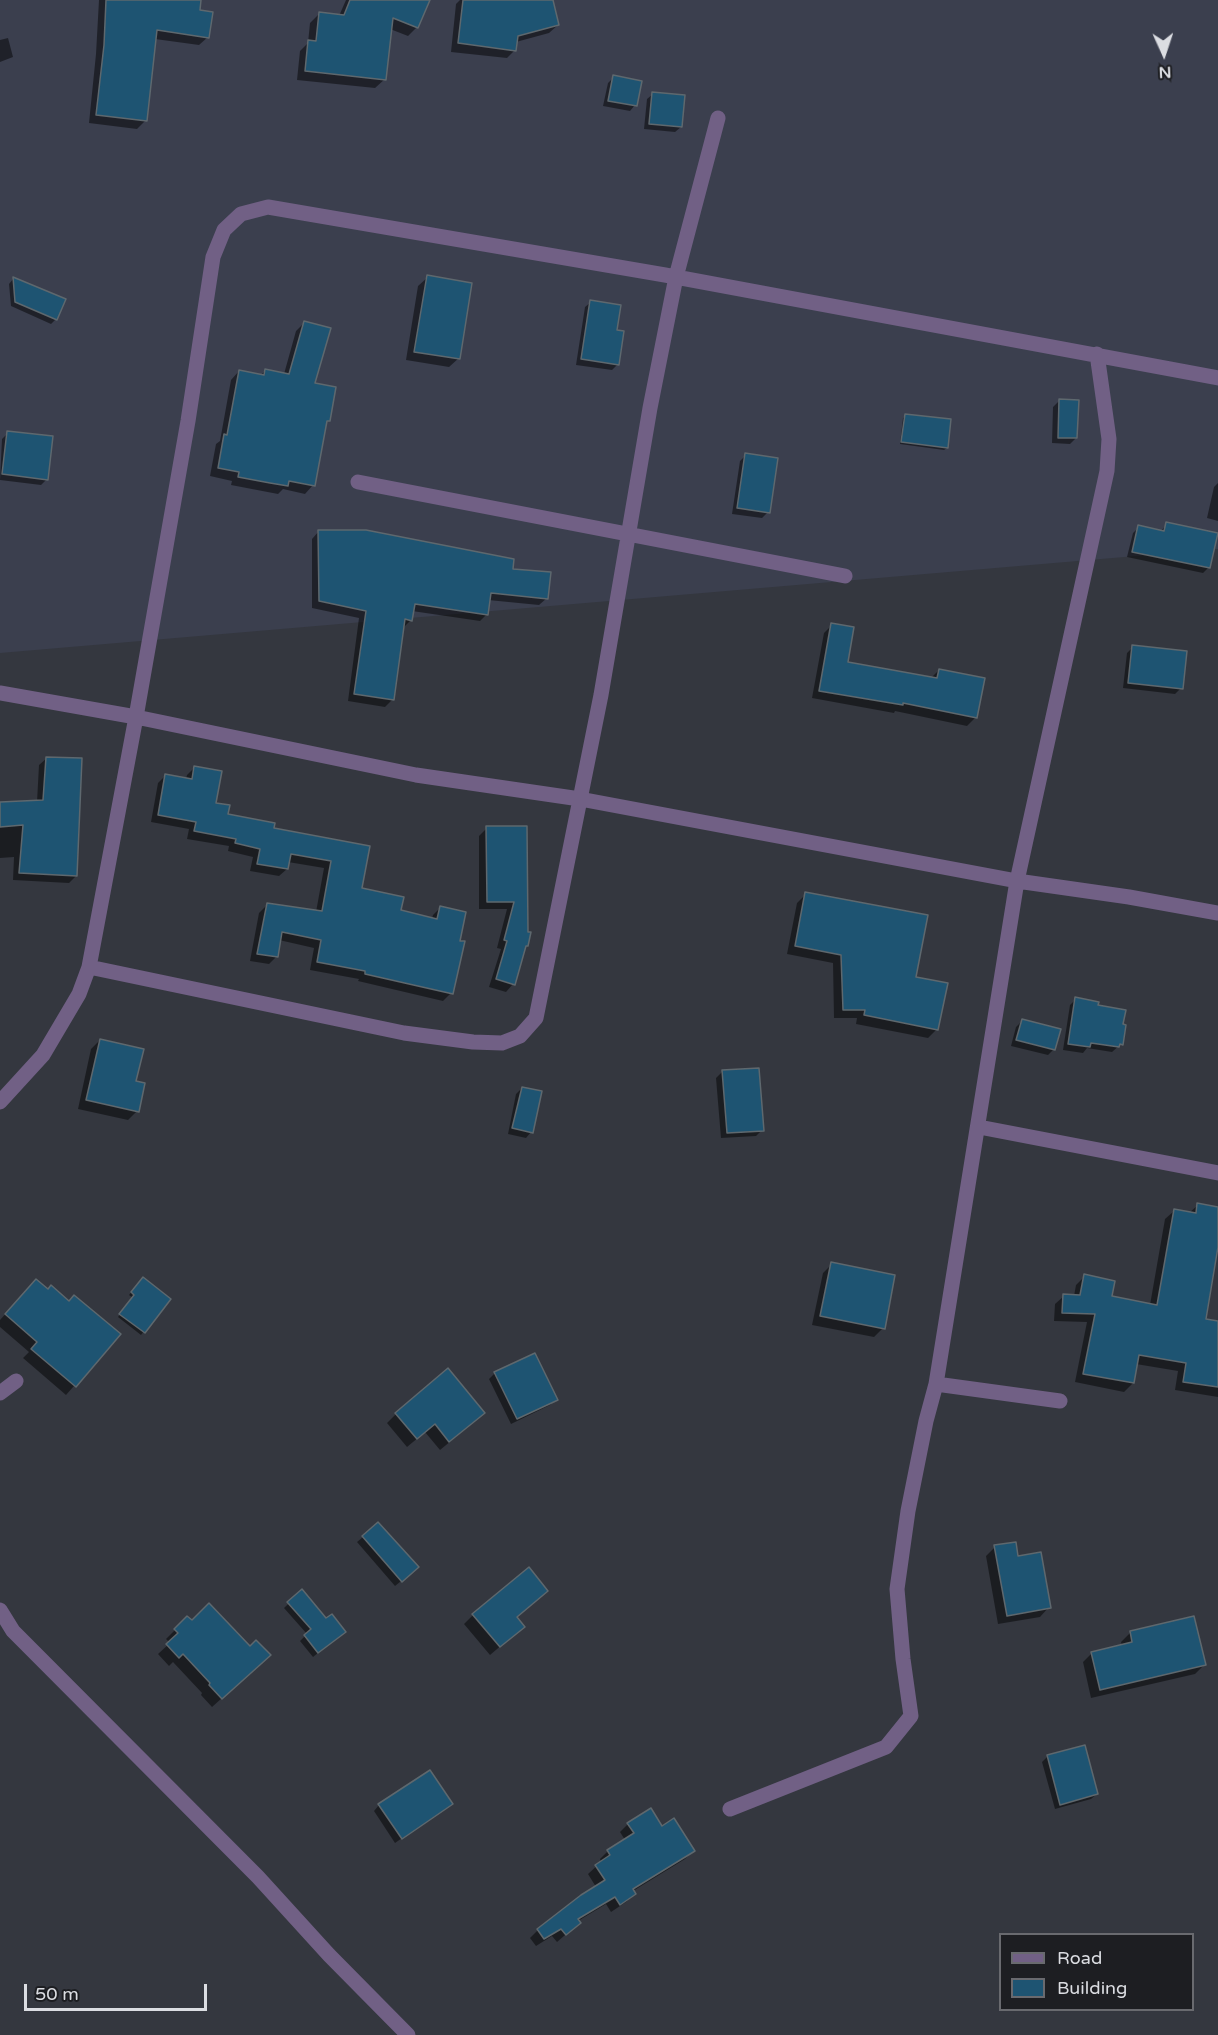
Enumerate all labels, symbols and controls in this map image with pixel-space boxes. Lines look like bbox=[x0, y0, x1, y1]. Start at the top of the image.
north arrow bbox=[1134, 24, 1194, 84]
text: N bbox=[1158, 62, 1172, 82]
legend bbox=[999, 1933, 1194, 2011]
text: Road bbox=[1057, 1947, 1102, 1969]
scale bar bbox=[27, 1972, 210, 2010]
text: Building bbox=[1057, 1977, 1127, 1999]
text: 50 m bbox=[35, 1983, 79, 2005]

